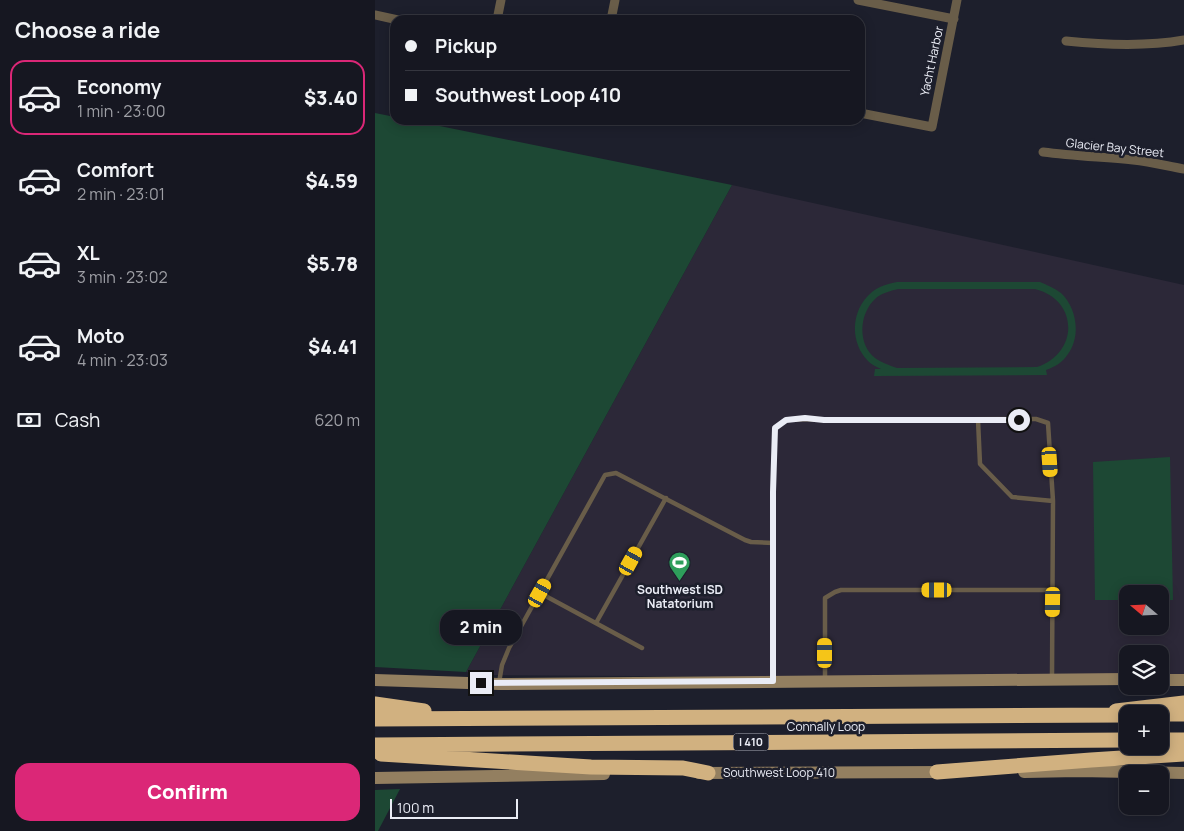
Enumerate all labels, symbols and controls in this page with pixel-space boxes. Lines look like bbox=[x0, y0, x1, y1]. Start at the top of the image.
text: Choose a ride bbox=[15, 15, 160, 45]
street label: Yacht Harbor bbox=[916, 24, 947, 97]
text: Pickup bbox=[435, 33, 497, 59]
text: Economy bbox=[77, 74, 161, 100]
icon: car bbox=[17, 75, 62, 120]
text: Southwest Loop 410 bbox=[435, 82, 621, 108]
text: $3.40 bbox=[304, 85, 358, 111]
text: 1 min · 23:00 bbox=[77, 100, 166, 122]
street label: Glacier Bay Street bbox=[1065, 134, 1165, 161]
text: Comfort bbox=[77, 157, 154, 183]
icon: car bbox=[17, 158, 62, 203]
text: $4.59 bbox=[305, 168, 358, 194]
text: 2 min · 23:01 bbox=[77, 183, 165, 205]
text: XL bbox=[77, 240, 100, 266]
icon: car bbox=[17, 241, 62, 286]
text: $5.78 bbox=[306, 251, 358, 277]
text: 3 min · 23:02 bbox=[77, 266, 168, 288]
text: Moto bbox=[77, 323, 124, 349]
icon: car bbox=[17, 324, 62, 369]
text: $4.41 bbox=[308, 334, 358, 360]
text: 4 min · 23:03 bbox=[77, 349, 168, 371]
icon: cash bbox=[15, 406, 43, 434]
text: Cash bbox=[55, 407, 100, 433]
text: 620 m bbox=[314, 409, 360, 431]
route start bbox=[1008, 409, 1030, 431]
car bbox=[1041, 447, 1058, 477]
car bbox=[617, 544, 644, 578]
sports icon: Southwest ISD Natatorium bbox=[668, 551, 692, 582]
car bbox=[526, 576, 553, 610]
place label: Southwest ISD Natatorium bbox=[637, 581, 723, 612]
car bbox=[922, 583, 952, 598]
north arrow bbox=[1119, 585, 1169, 635]
map controls bbox=[1119, 585, 1169, 815]
car bbox=[1045, 587, 1060, 617]
callout: 2 min bbox=[440, 610, 522, 646]
text: 2 min bbox=[460, 616, 502, 638]
car bbox=[817, 638, 832, 668]
button: layers bbox=[1119, 645, 1169, 695]
route end bbox=[470, 672, 492, 694]
button: + bbox=[1119, 705, 1169, 755]
street label: Connally Loop bbox=[787, 718, 865, 735]
road number: I 410 bbox=[733, 734, 769, 750]
button: Confirm bbox=[15, 763, 360, 821]
street label: Southwest Loop 410 bbox=[723, 764, 835, 781]
button: − bbox=[1119, 765, 1169, 815]
scale bar bbox=[390, 796, 517, 819]
text: 100 m bbox=[397, 798, 434, 817]

